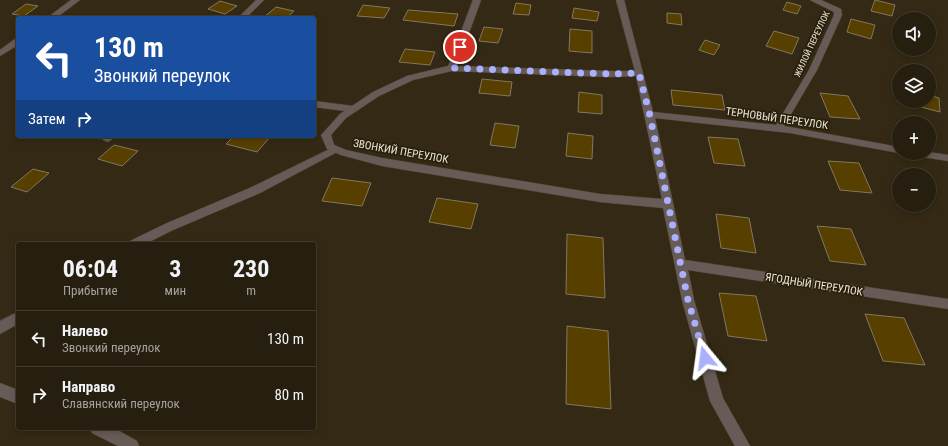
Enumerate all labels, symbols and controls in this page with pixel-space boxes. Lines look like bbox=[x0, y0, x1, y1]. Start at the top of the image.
street label: ЖИЛОЙ ПЕРЕУЛОК bbox=[791, 9, 832, 79]
map controls bbox=[892, 12, 936, 212]
button: sound bbox=[892, 12, 936, 56]
pin bbox=[443, 30, 477, 64]
text: 130 m bbox=[94, 31, 164, 64]
icon: left bbox=[28, 32, 80, 84]
icon: arrive bbox=[449, 36, 471, 58]
button: layers bbox=[892, 64, 936, 108]
text: Звонкий переулок bbox=[94, 65, 231, 86]
street label: ТЕРНОВЫЙ ПЕРЕУЛОК bbox=[725, 105, 830, 132]
icon: right bbox=[73, 108, 95, 130]
text: Затем bbox=[28, 110, 65, 128]
button: + bbox=[892, 116, 936, 160]
street label: ЗВОНКИЙ ПЕРЕУЛОК bbox=[352, 137, 450, 166]
button: − bbox=[892, 168, 936, 212]
text: 06:04 bbox=[63, 255, 118, 283]
text: 3 bbox=[169, 255, 181, 283]
text: 230 bbox=[233, 255, 269, 283]
street label: ЯГОДНЫЙ ПЕРЕУЛОК bbox=[764, 270, 864, 299]
text: Прибытие bbox=[63, 283, 118, 298]
text: мин bbox=[165, 283, 186, 298]
text: m bbox=[246, 283, 256, 298]
text: Налево bbox=[62, 322, 108, 340]
icon: left bbox=[28, 328, 50, 350]
text: 130 m bbox=[267, 330, 304, 348]
position arrow bbox=[684, 337, 726, 379]
text: Звонкий переулок bbox=[62, 340, 161, 355]
text: Направо bbox=[62, 378, 115, 396]
icon: right bbox=[28, 384, 50, 406]
text: 80 m bbox=[274, 386, 304, 404]
text: Славянский переулок bbox=[62, 396, 180, 411]

